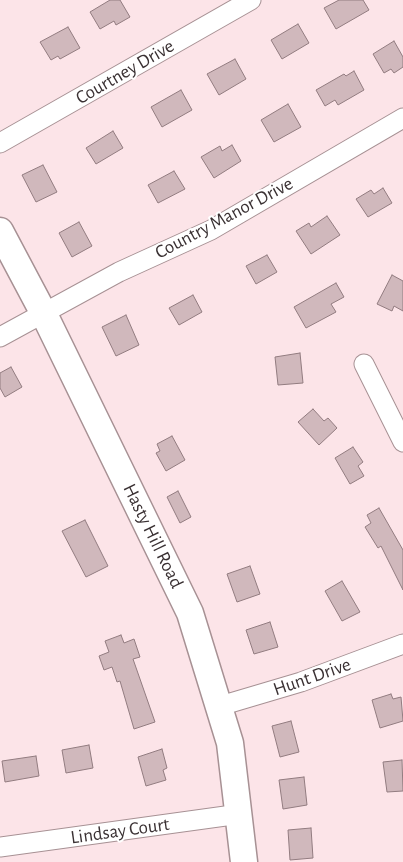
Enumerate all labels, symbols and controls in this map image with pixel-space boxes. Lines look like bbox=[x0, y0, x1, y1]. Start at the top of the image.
street label: Courtney Drive bbox=[72, 35, 178, 109]
street label: Country Manor Drive bbox=[151, 172, 297, 264]
street label: Hasty Hill Road bbox=[118, 480, 188, 592]
street label: Hunt Drive bbox=[270, 653, 354, 701]
street label: Lindsay Court bbox=[69, 813, 171, 849]

